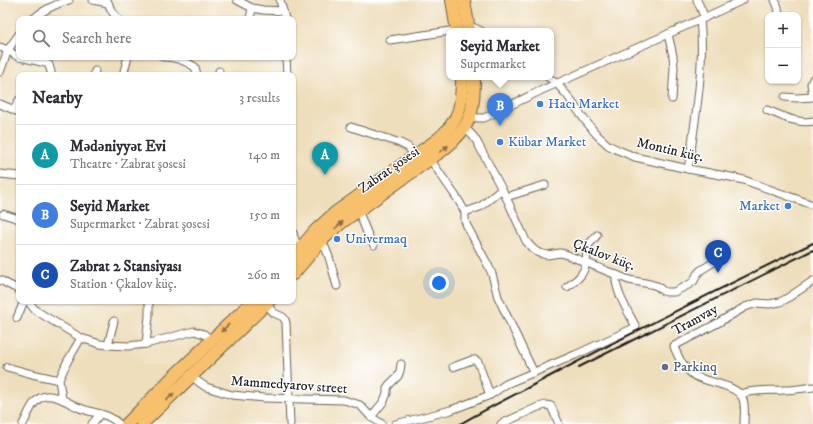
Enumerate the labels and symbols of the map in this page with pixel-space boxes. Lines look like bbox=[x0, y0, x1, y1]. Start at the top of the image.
pin: B bbox=[487, 93, 513, 126]
place label: Hacı Market bbox=[548, 95, 620, 113]
marker: Hacı Market bbox=[535, 99, 545, 109]
place label: Kübar Market bbox=[508, 133, 587, 151]
street label: Montin küç. bbox=[635, 134, 705, 166]
marker: Kübar Market bbox=[495, 137, 505, 147]
pin: A bbox=[312, 142, 338, 175]
street label: Zabrat şosesi bbox=[355, 142, 423, 198]
one-way arrow bbox=[438, 145, 449, 153]
place label: Market bbox=[739, 197, 781, 215]
marker: Market bbox=[783, 201, 793, 211]
one-way arrow bbox=[334, 221, 343, 230]
place label: Univermaq bbox=[345, 230, 408, 248]
marker: Univermaq bbox=[332, 234, 342, 244]
street label: Çkalov küç. bbox=[570, 235, 638, 275]
pin: C bbox=[705, 240, 731, 273]
your location bbox=[429, 273, 449, 293]
street label: Tramvay bbox=[669, 300, 721, 340]
one-way arrow bbox=[220, 323, 230, 333]
place label: Parkinq bbox=[673, 358, 718, 376]
marker: Parkinq bbox=[660, 362, 670, 372]
street label: Mammedyarov street bbox=[230, 372, 348, 398]
one-way arrow bbox=[165, 392, 175, 402]

